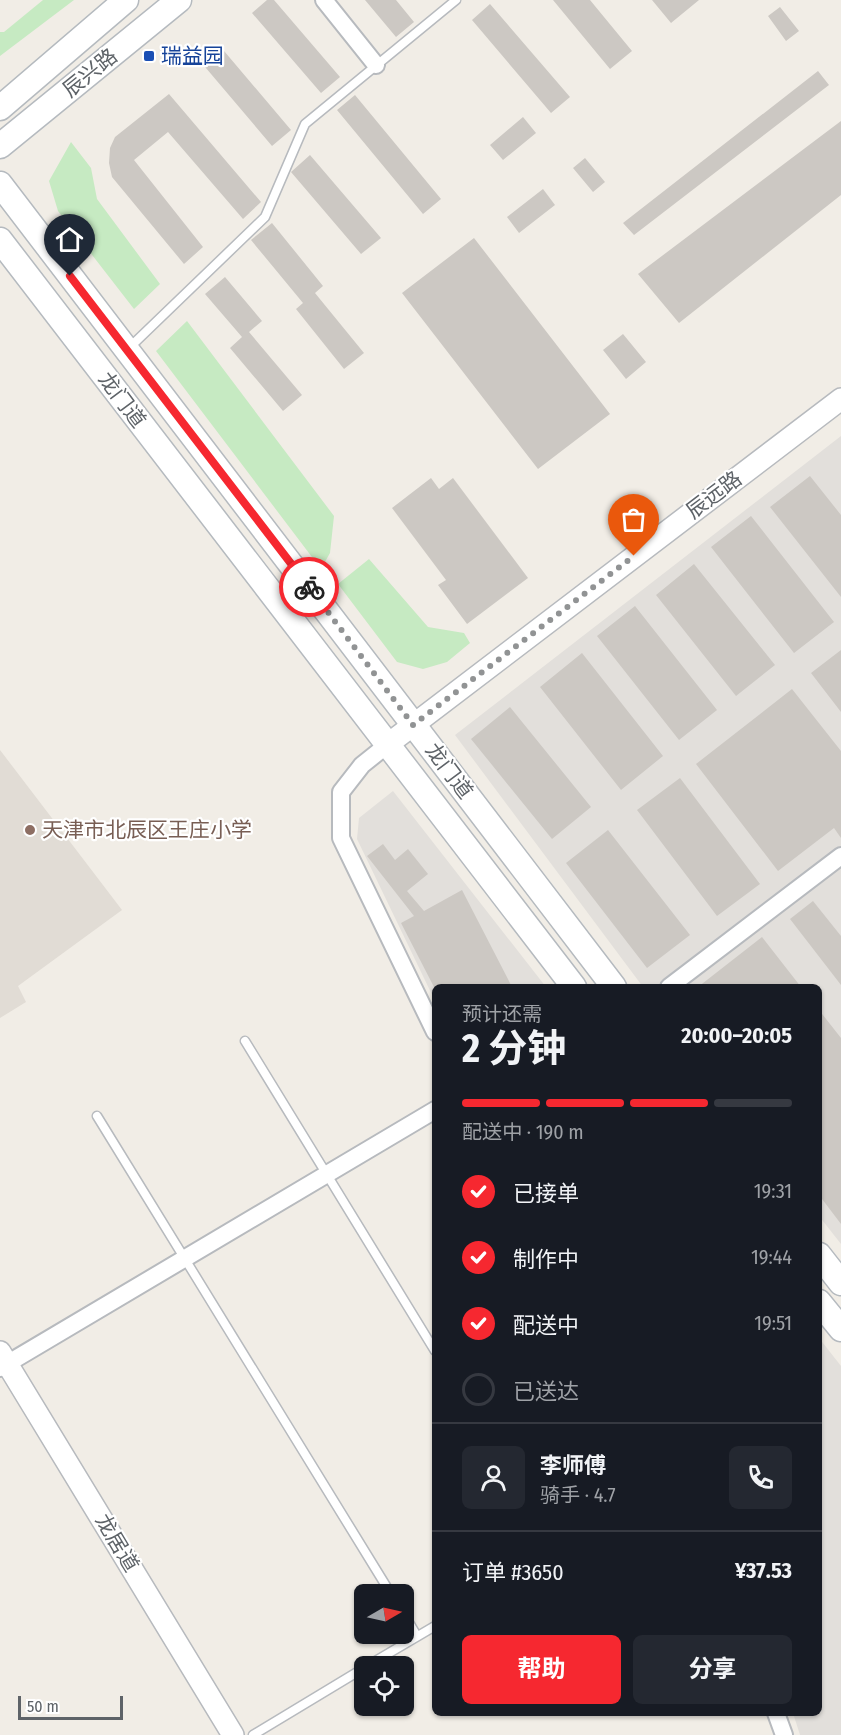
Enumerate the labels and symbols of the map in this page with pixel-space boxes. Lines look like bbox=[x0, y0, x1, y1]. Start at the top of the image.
street label: 辰兴路 bbox=[57, 43, 123, 103]
place label: 瑞益园 bbox=[161, 43, 224, 69]
marker: 瑞益园 bbox=[142, 49, 156, 63]
pin bbox=[44, 214, 95, 276]
street label: 龙门道 bbox=[93, 367, 151, 433]
street label: 辰远路 bbox=[681, 466, 747, 524]
pin bbox=[608, 494, 659, 556]
courier bbox=[279, 557, 339, 617]
street label: 龙门道 bbox=[420, 738, 478, 804]
place label: 天津市北辰区王庄小学 bbox=[42, 817, 252, 843]
marker: 天津市北辰区王庄小学 bbox=[23, 823, 37, 837]
street label: 龙居道 bbox=[90, 1509, 144, 1577]
north arrow bbox=[354, 1584, 414, 1644]
scale bar bbox=[18, 1693, 123, 1720]

